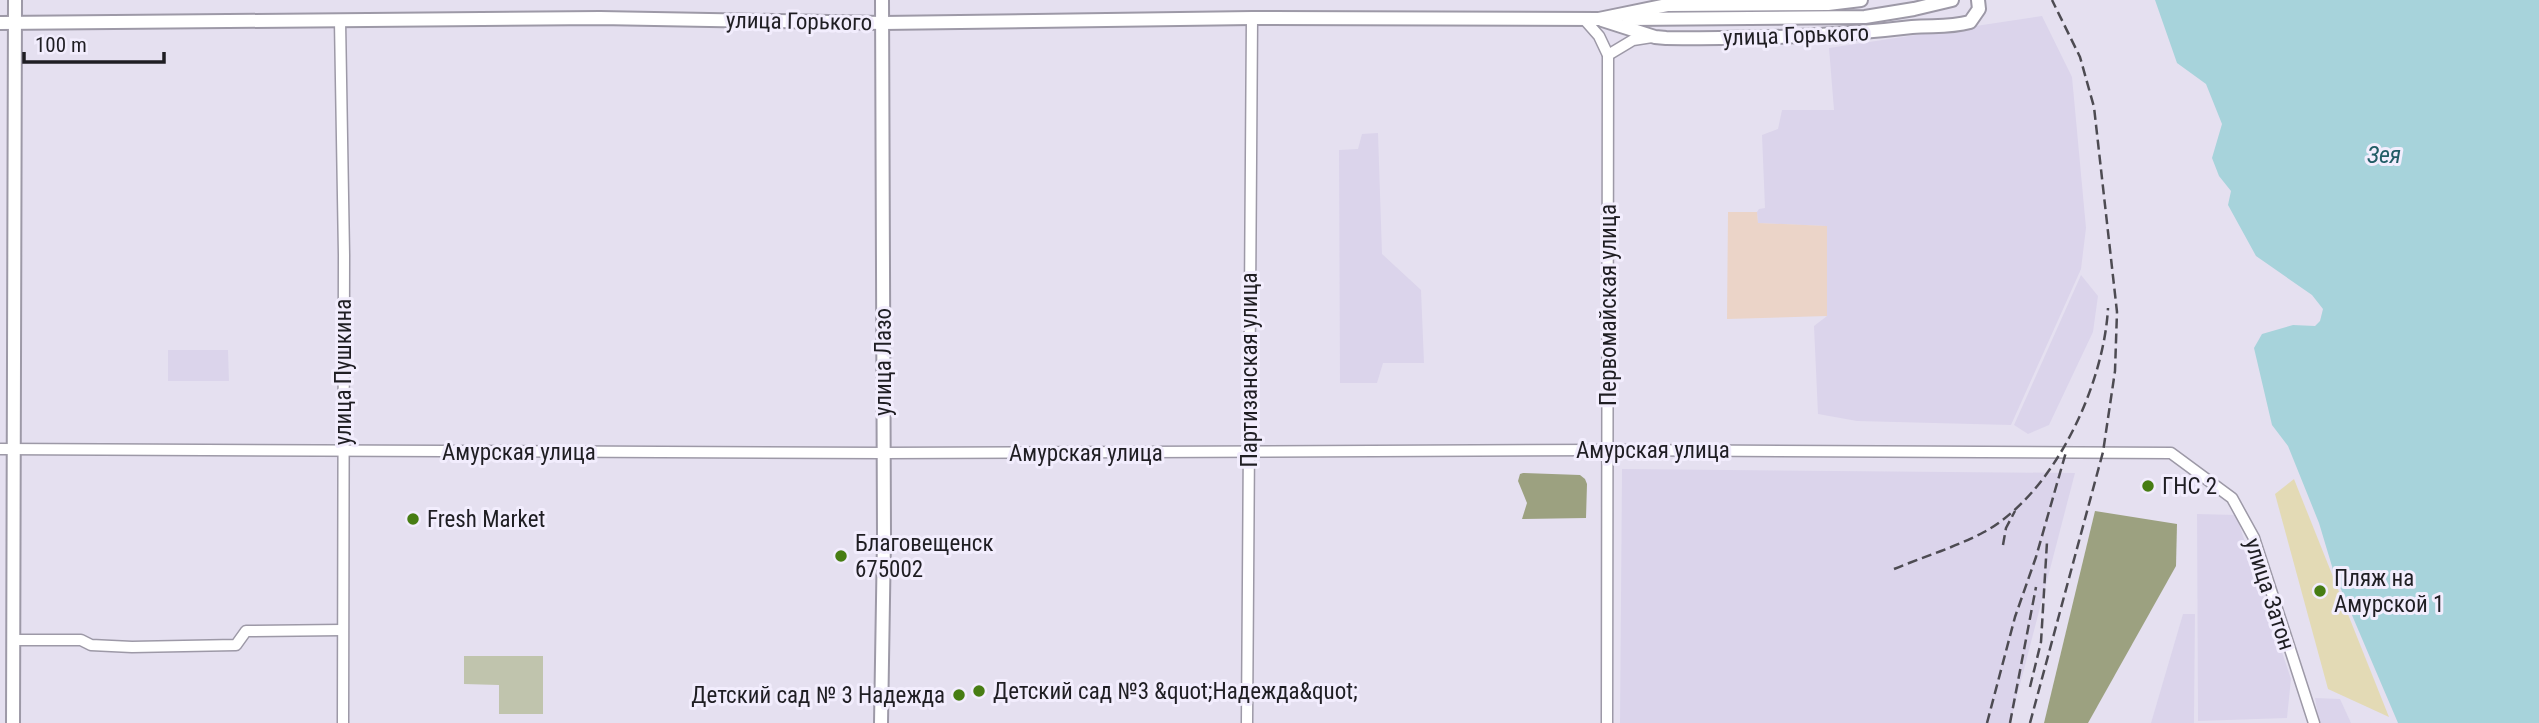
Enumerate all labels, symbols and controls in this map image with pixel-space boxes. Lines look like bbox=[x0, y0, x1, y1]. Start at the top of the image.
street label: улица Горького bbox=[726, 7, 872, 36]
street label: улица Горького bbox=[1723, 19, 1870, 52]
scale bar bbox=[24, 21, 164, 65]
text: 100 m bbox=[35, 33, 87, 57]
water label: Зея bbox=[2367, 141, 2401, 169]
street label: Первомайская улица bbox=[1595, 204, 1622, 406]
street label: Партизанская улица bbox=[1236, 273, 1263, 467]
street label: улица Пушкина bbox=[330, 299, 357, 445]
street label: улица Лазо bbox=[870, 308, 897, 416]
street label: Амурская улица bbox=[1576, 437, 1730, 464]
street label: Амурская улица bbox=[442, 439, 596, 466]
street label: Амурская улица bbox=[1009, 440, 1163, 467]
place label: ГНС 2 bbox=[2162, 473, 2217, 500]
marker: ГНС 2 bbox=[2140, 478, 2156, 494]
place label: Fresh Market bbox=[427, 506, 545, 533]
marker: Fresh Market bbox=[405, 511, 421, 527]
place label: Благовещенск 675002 bbox=[855, 530, 994, 583]
street label: улица Затон bbox=[2239, 535, 2300, 654]
marker: Благовещенск 675002 bbox=[833, 548, 849, 564]
place label: Пляж на Амурской 1 bbox=[2334, 565, 2444, 618]
marker: Пляж на Амурской 1 bbox=[2312, 583, 2328, 599]
place label: Детский сад №3 &quot;Надежда&quot; bbox=[993, 678, 1358, 705]
place label: Детский сад № 3 Надежда bbox=[691, 682, 945, 709]
marker: Детский сад №3 &quot;Надежда&quot; bbox=[971, 683, 987, 699]
marker: Детский сад № 3 Надежда bbox=[951, 687, 967, 703]

